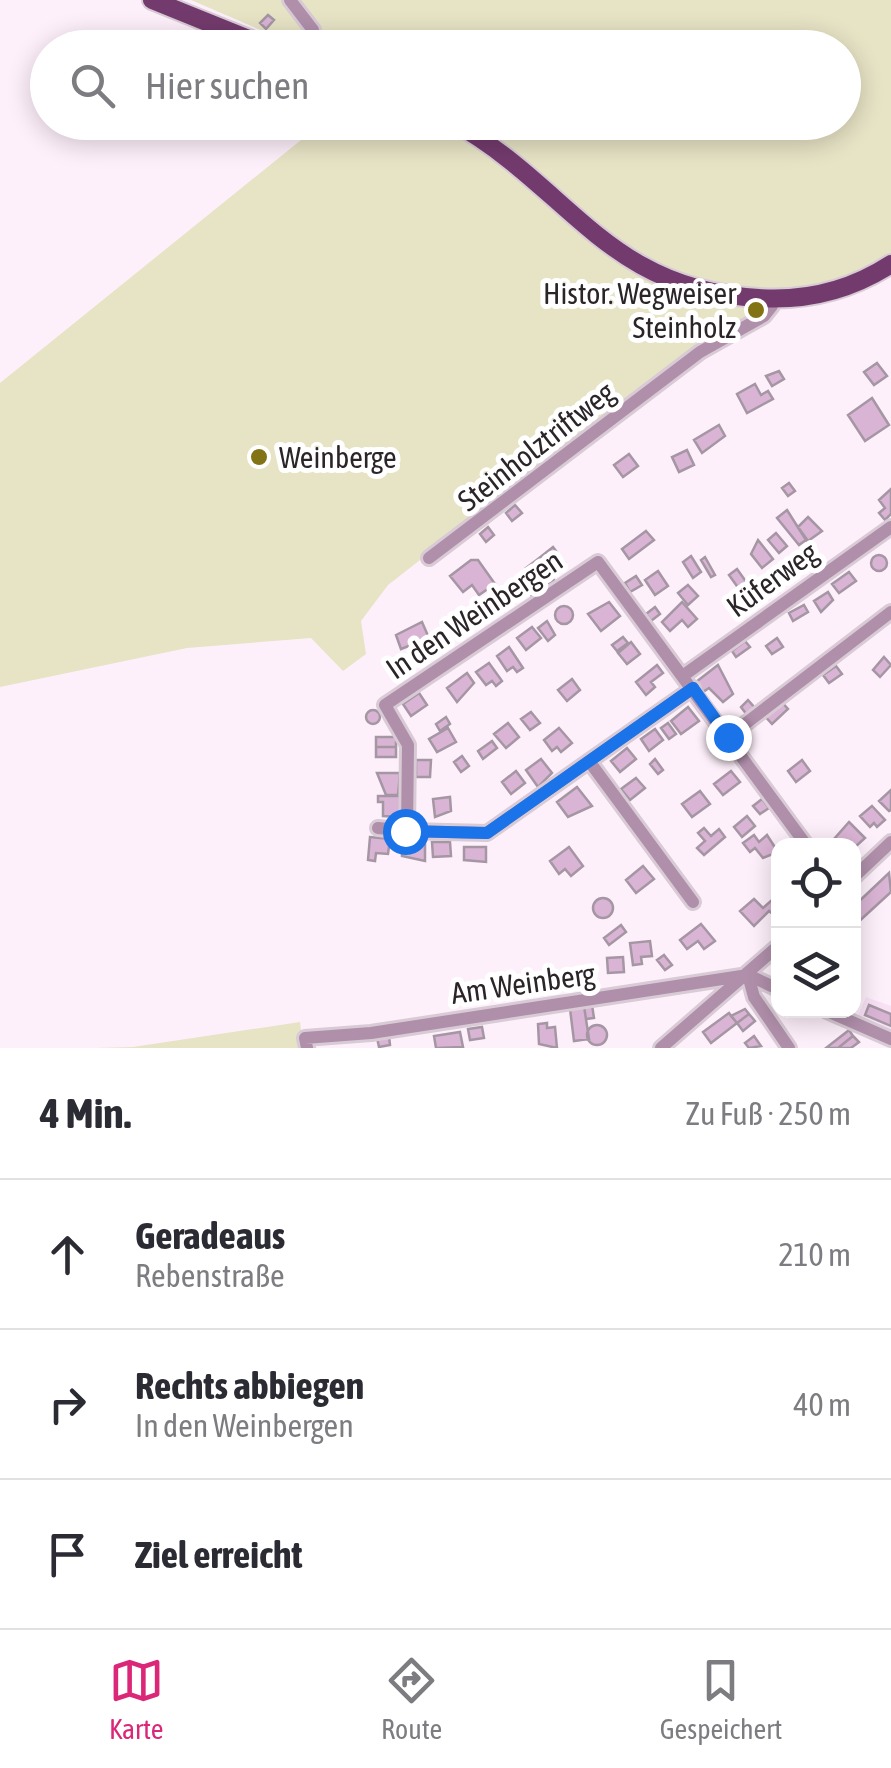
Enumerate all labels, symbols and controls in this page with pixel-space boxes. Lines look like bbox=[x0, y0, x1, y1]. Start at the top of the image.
search box bbox=[30, 30, 861, 140]
icon: search bbox=[65, 58, 120, 113]
text: Hier suchen bbox=[145, 64, 309, 107]
place label: Histor. Wegweiser Steinholz bbox=[543, 276, 737, 344]
marker: Histor. Wegweiser Steinholz bbox=[745, 299, 767, 321]
street label: Steinholztriftweg bbox=[451, 374, 621, 518]
place label: Weinberge bbox=[279, 440, 397, 474]
marker: Weinberge bbox=[248, 446, 270, 468]
street label: Küferweg bbox=[720, 535, 824, 623]
street label: In den Weinbergen bbox=[380, 543, 568, 685]
route end bbox=[706, 715, 752, 761]
route start bbox=[383, 809, 429, 855]
map controls bbox=[771, 838, 861, 1018]
button: locate bbox=[771, 838, 861, 928]
button: layers bbox=[771, 928, 861, 1018]
street label: Am Weinberg bbox=[449, 956, 597, 1010]
text: 4 Min. bbox=[40, 1089, 131, 1137]
text: Zu Fuß · 250 m bbox=[686, 1095, 851, 1132]
text: Geradeaus bbox=[135, 1214, 285, 1257]
icon: ahead bbox=[40, 1227, 95, 1282]
text: 210 m bbox=[778, 1236, 851, 1273]
text: Rebenstraße bbox=[135, 1257, 285, 1294]
text: Rechts abbiegen bbox=[135, 1364, 364, 1407]
icon: right bbox=[40, 1377, 95, 1432]
text: 40 m bbox=[793, 1386, 851, 1423]
text: In den Weinbergen bbox=[135, 1407, 354, 1444]
icon: arrive bbox=[40, 1527, 95, 1582]
text: Ziel erreicht bbox=[135, 1533, 302, 1576]
tab: Karte bbox=[109, 1653, 164, 1745]
tab: Route bbox=[381, 1653, 442, 1745]
tab: Gespeichert bbox=[660, 1653, 782, 1745]

